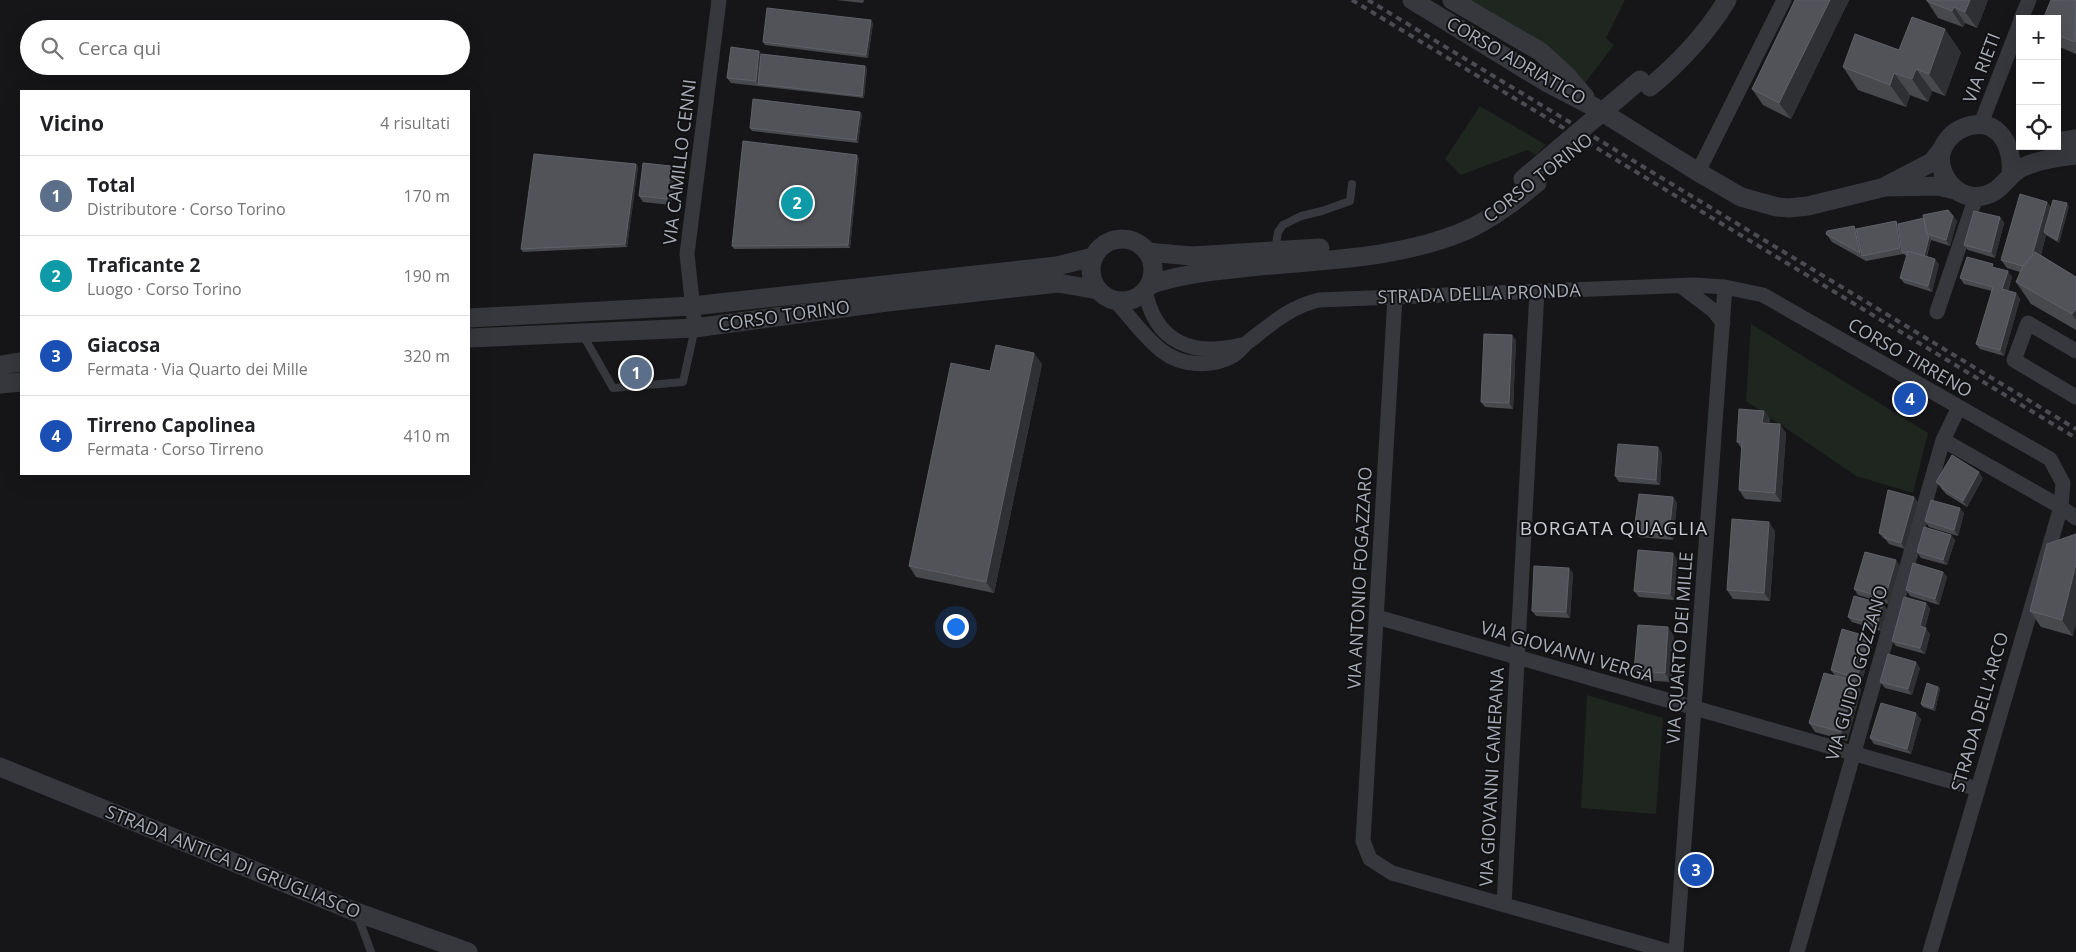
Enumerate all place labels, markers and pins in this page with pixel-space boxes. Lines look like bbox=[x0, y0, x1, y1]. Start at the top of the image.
pin: 2 bbox=[781, 184, 813, 222]
pin: 1 bbox=[620, 354, 652, 392]
pin: 4 bbox=[1894, 380, 1926, 418]
pin: 3 bbox=[1680, 851, 1712, 889]

